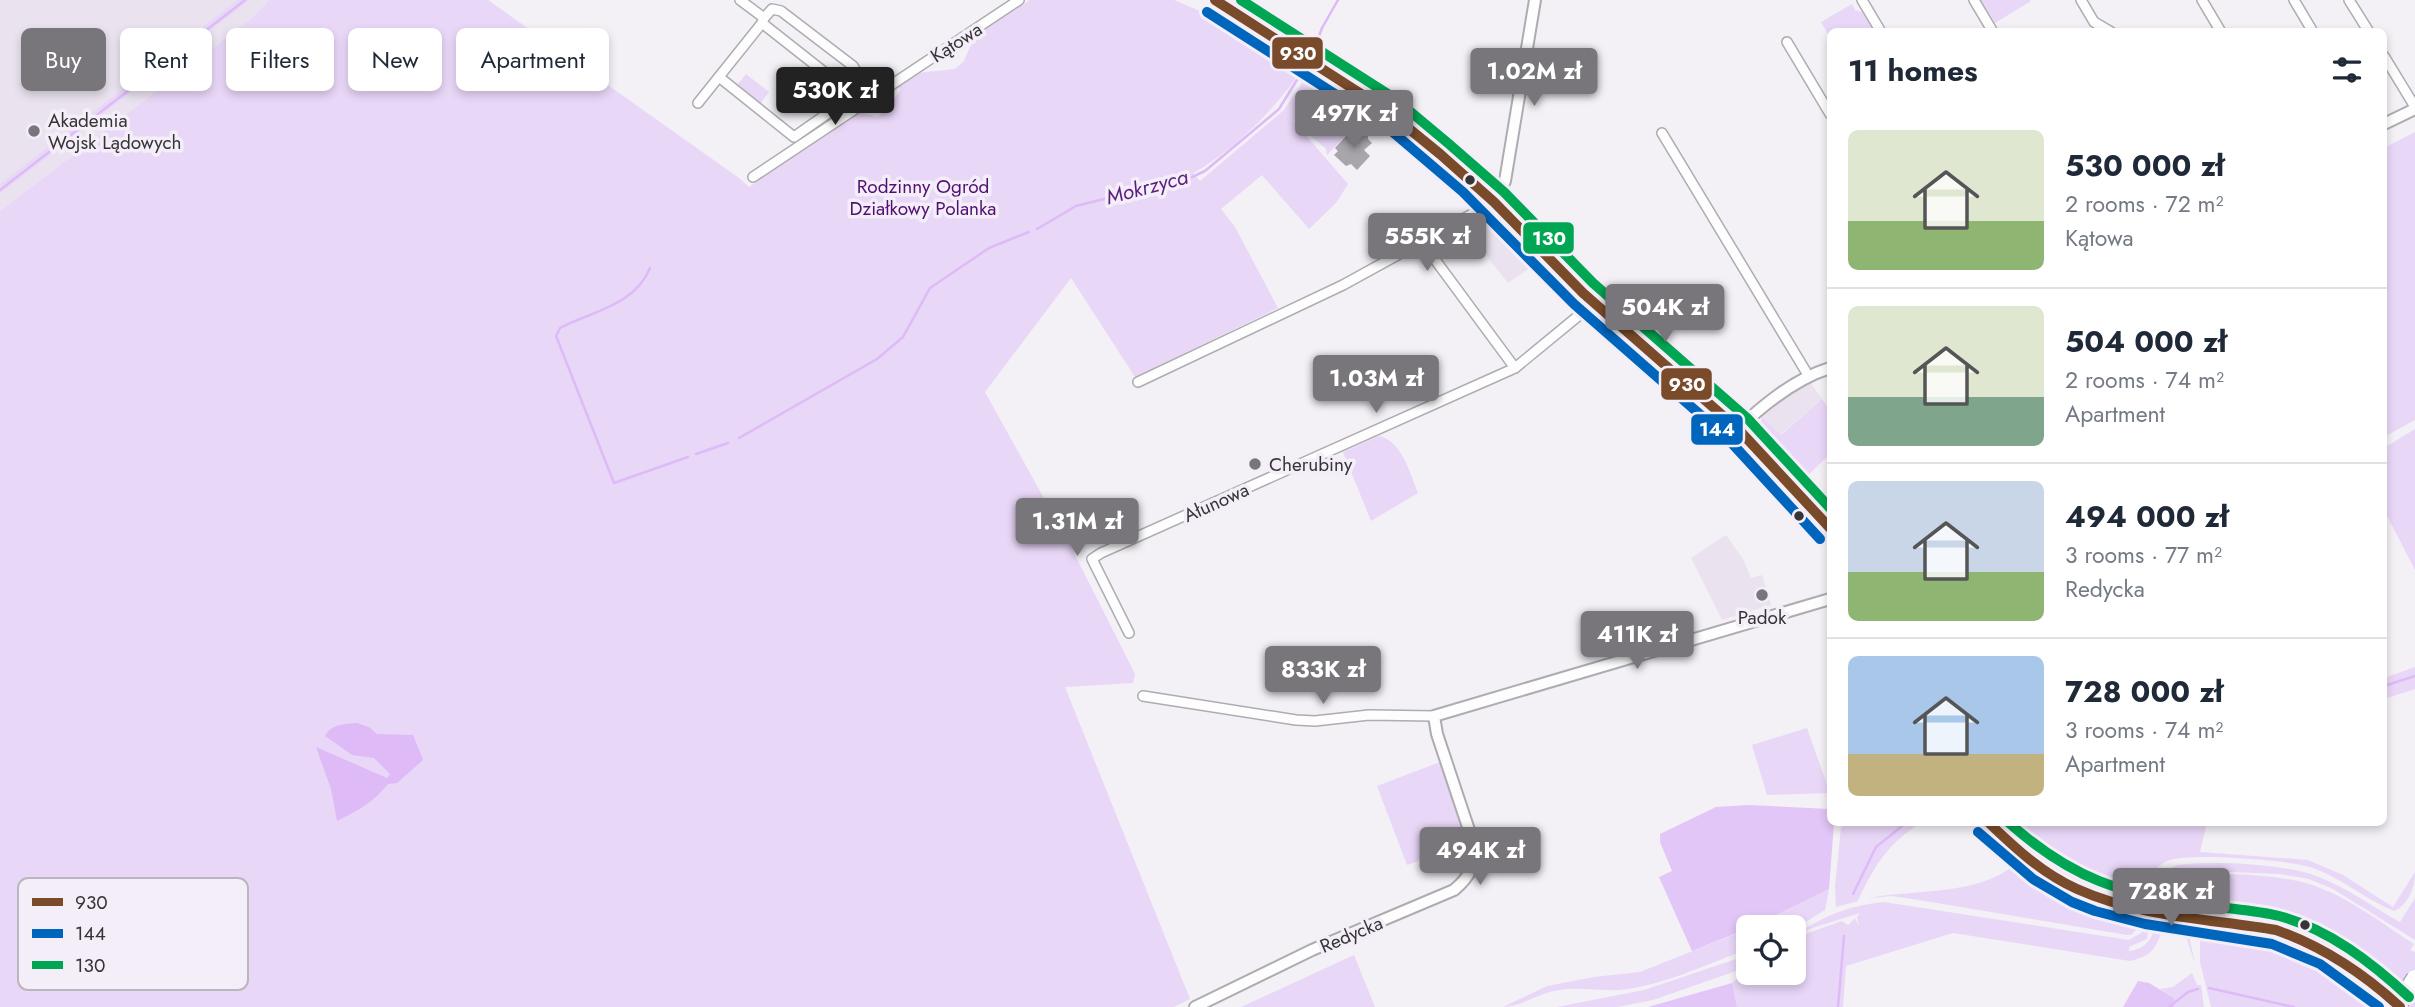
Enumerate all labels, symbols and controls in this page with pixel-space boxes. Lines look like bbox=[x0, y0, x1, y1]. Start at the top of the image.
street label: Kątowa bbox=[925, 16, 987, 69]
chip: Buy bbox=[21, 28, 106, 91]
chip: Rent bbox=[120, 28, 212, 91]
chip: Filters bbox=[226, 28, 334, 91]
chip: New bbox=[348, 28, 442, 91]
chip: Apartment bbox=[456, 28, 609, 91]
line badge: 930 bbox=[1271, 36, 1324, 70]
text: 930 bbox=[1279, 40, 1317, 67]
pin: 1.02M zł bbox=[1462, 48, 1606, 108]
text: 11 homes bbox=[1848, 49, 1978, 92]
icon: filters bbox=[2328, 51, 2366, 89]
text: 1.02M zł bbox=[1486, 54, 1582, 88]
pin: 530K zł bbox=[770, 68, 900, 127]
text: 530K zł bbox=[792, 73, 878, 107]
pin: 497K zł bbox=[1289, 90, 1419, 150]
text: 497K zł bbox=[1311, 96, 1397, 130]
place label: Akademia Wojsk Lądowych bbox=[48, 107, 181, 156]
marker: Akademia Wojsk Lądowych bbox=[26, 123, 42, 139]
text: 530 000 zł bbox=[2065, 144, 2224, 187]
icon: home bbox=[1904, 158, 1988, 242]
water label: Mokrzyca bbox=[1103, 162, 1192, 212]
park label: Rodzinny Ogród Działkowy Polanka bbox=[849, 173, 997, 222]
unlabelled marker bbox=[1463, 173, 1477, 187]
text: 2 rooms · 72 m² bbox=[2065, 187, 2224, 221]
pin: 555K zł bbox=[1362, 214, 1492, 273]
text: 555K zł bbox=[1384, 219, 1470, 253]
line badge: 130 bbox=[1522, 221, 1575, 255]
text: Kątowa bbox=[2065, 221, 2134, 255]
text: 130 bbox=[1532, 225, 1566, 252]
pin: 504K zł bbox=[1600, 284, 1730, 344]
text: 504K zł bbox=[1621, 290, 1709, 324]
text: 504 000 zł bbox=[2065, 320, 2227, 363]
icon: home bbox=[1904, 334, 1988, 418]
pin: 1.03M zł bbox=[1304, 356, 1448, 415]
text: 1.03M zł bbox=[1329, 361, 1423, 395]
text: 2 rooms · 74 m² bbox=[2065, 363, 2224, 397]
line badge: 930 bbox=[1660, 367, 1713, 401]
text: 930 bbox=[1668, 371, 1706, 398]
text: Apartment bbox=[2065, 397, 2165, 431]
line badge: 144 bbox=[1690, 413, 1744, 446]
text: 144 bbox=[1699, 416, 1735, 443]
place label: Cherubiny bbox=[1269, 451, 1353, 478]
marker: Cherubiny bbox=[1247, 456, 1263, 472]
street label: Ałunowa bbox=[1179, 476, 1253, 529]
text: 494 000 zł bbox=[2065, 495, 2228, 538]
pin: 1.31M zł bbox=[1005, 498, 1149, 558]
text: 1.31M zł bbox=[1032, 504, 1122, 538]
unlabelled marker bbox=[1792, 509, 1806, 523]
icon: home bbox=[1904, 509, 1988, 593]
text: 3 rooms · 77 m² bbox=[2065, 538, 2222, 572]
text: Redycka bbox=[2065, 572, 2145, 606]
marker: Padok bbox=[1754, 587, 1770, 603]
place label: Padok bbox=[1738, 604, 1787, 631]
pin: 411K zł bbox=[1572, 612, 1702, 671]
text: 411K zł bbox=[1597, 617, 1677, 651]
pin: 833K zł bbox=[1258, 646, 1388, 706]
text: 833K zł bbox=[1281, 652, 1365, 686]
text: 728 000 zł bbox=[2065, 670, 2223, 713]
icon: home bbox=[1904, 684, 1988, 768]
text: 3 rooms · 74 m² bbox=[2065, 713, 2223, 747]
text: Apartment bbox=[2065, 747, 2165, 781]
pin: 494K zł bbox=[1415, 828, 1545, 887]
text: 494K zł bbox=[1436, 833, 1524, 867]
pin: 728K zł bbox=[2106, 869, 2236, 928]
text: 728K zł bbox=[2129, 874, 2213, 908]
legend bbox=[18, 878, 248, 990]
text: 930 bbox=[75, 889, 108, 916]
street label: Redycka bbox=[1316, 909, 1387, 960]
map controls bbox=[1736, 915, 1806, 985]
button: locate bbox=[1736, 915, 1806, 985]
unlabelled marker bbox=[2298, 918, 2312, 932]
text: 144 bbox=[75, 920, 106, 947]
text: 130 bbox=[75, 952, 105, 979]

